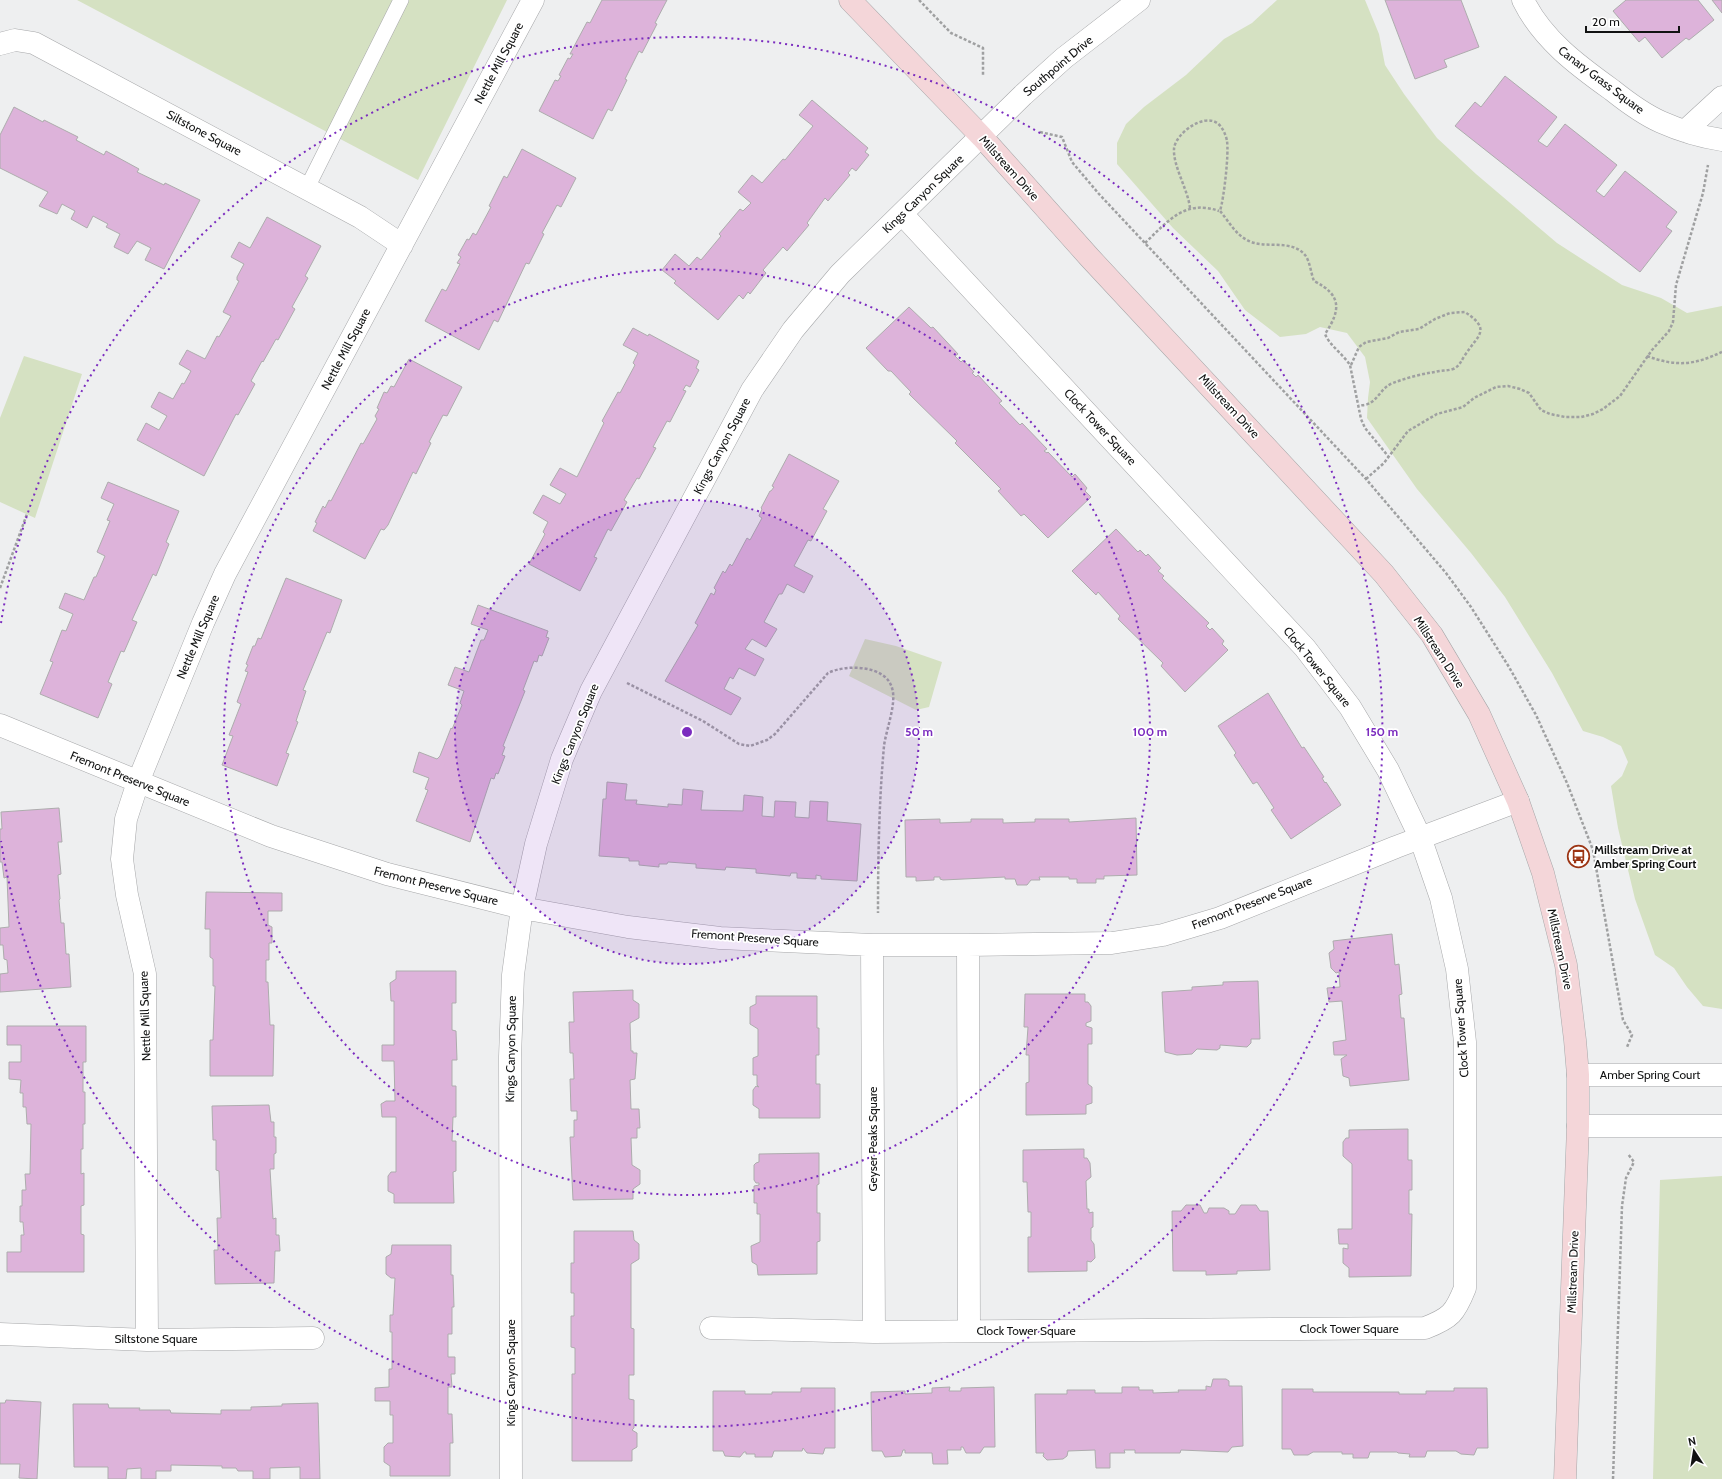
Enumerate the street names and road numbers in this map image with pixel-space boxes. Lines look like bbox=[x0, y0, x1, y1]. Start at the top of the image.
street label: Nettle Mill Square bbox=[471, 19, 526, 106]
street label: Southpoint Drive bbox=[1020, 32, 1096, 99]
street label: Canary Grass Square bbox=[1555, 42, 1647, 117]
street label: Siltstone Square bbox=[164, 106, 244, 159]
street label: Millstream Drive bbox=[976, 132, 1043, 203]
street label: Kings Canyon Square bbox=[879, 151, 966, 236]
street label: Nettle Mill Square bbox=[318, 305, 373, 392]
street label: Millstream Drive bbox=[1196, 370, 1263, 441]
street label: Clock Tower Square bbox=[1061, 385, 1140, 468]
street label: Kings Canyon Square bbox=[690, 395, 753, 497]
street label: Nettle Mill Square bbox=[173, 592, 222, 681]
street label: Millstream Drive bbox=[1411, 613, 1468, 690]
street label: Clock Tower Square bbox=[1280, 623, 1354, 710]
street label: Kings Canyon Square bbox=[548, 681, 602, 786]
street label: Fremont Preserve Square bbox=[68, 748, 192, 809]
street label: Fremont Preserve Square bbox=[372, 863, 500, 908]
street label: Fremont Preserve Square bbox=[1190, 873, 1314, 932]
street label: Millstream Drive bbox=[1545, 907, 1576, 991]
street label: Fremont Preserve Square bbox=[691, 926, 819, 949]
street label: Nettle Mill Square bbox=[135, 971, 154, 1061]
street label: Clock Tower Square bbox=[1450, 978, 1471, 1078]
street label: Kings Canyon Square bbox=[502, 995, 519, 1103]
street label: Amber Spring Court bbox=[1600, 1067, 1700, 1082]
street label: Geyser Peaks Square bbox=[865, 1087, 880, 1191]
street label: Millstream Drive bbox=[1564, 1230, 1581, 1313]
street label: Kings Canyon Square bbox=[503, 1319, 518, 1427]
street label: Clock Tower Square bbox=[1299, 1321, 1399, 1336]
street label: Clock Tower Square bbox=[976, 1323, 1076, 1338]
street label: Siltstone Square bbox=[115, 1331, 197, 1346]

